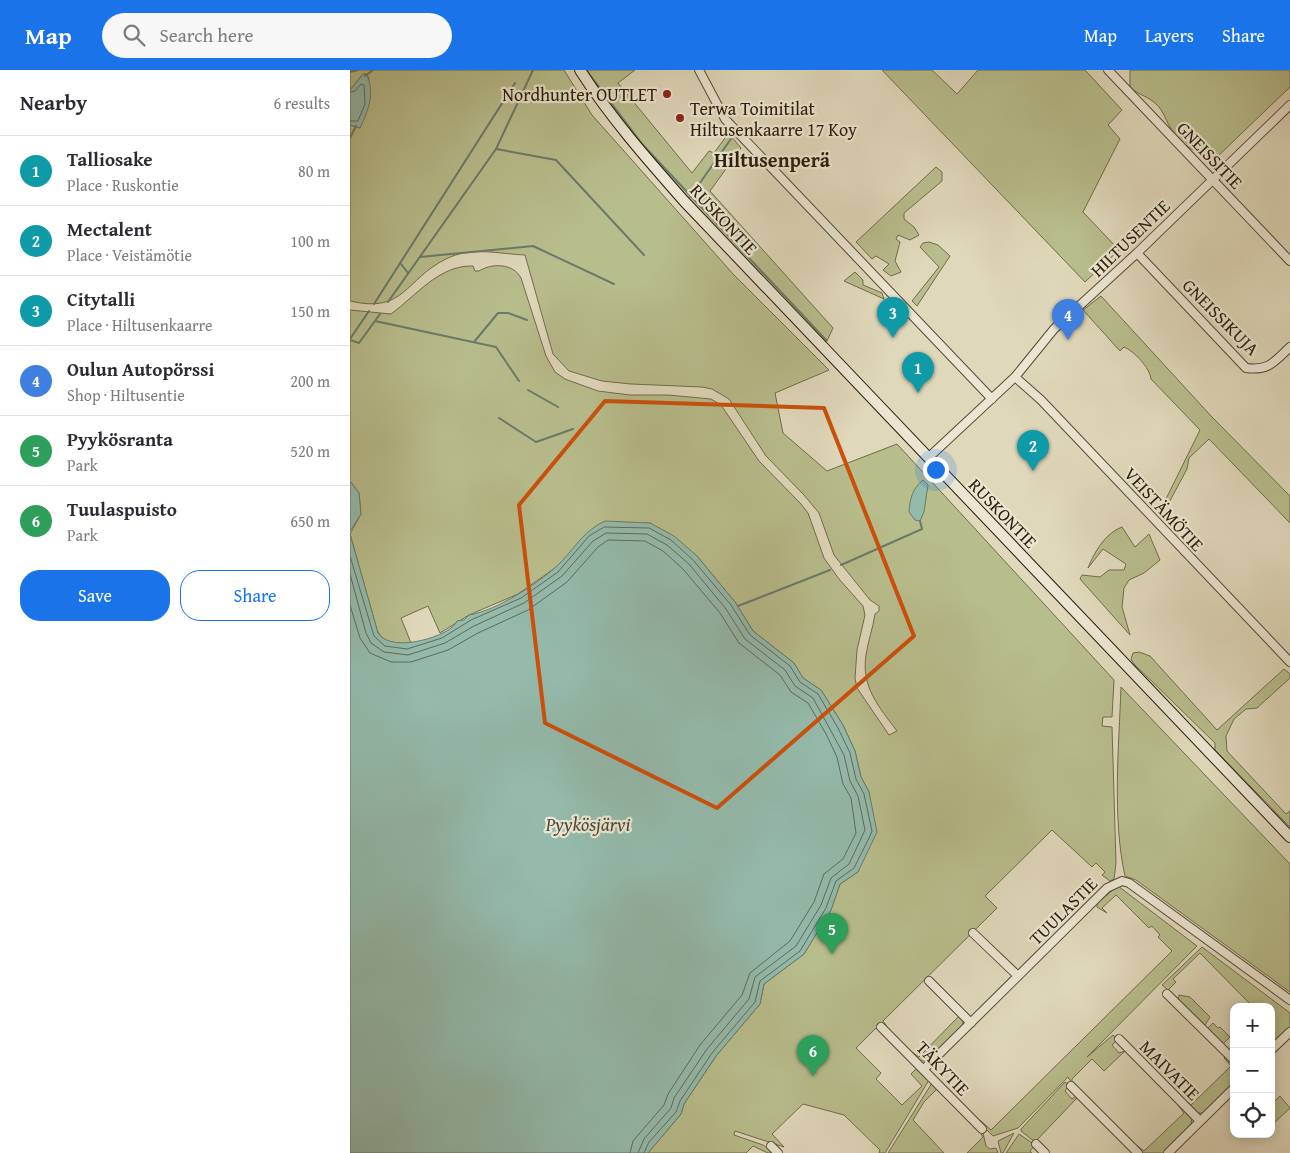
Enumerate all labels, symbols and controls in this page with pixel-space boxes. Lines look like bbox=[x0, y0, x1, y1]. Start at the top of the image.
search box bbox=[102, 13, 452, 58]
text: Map bbox=[25, 18, 72, 53]
icon: search bbox=[120, 21, 148, 49]
text: Search here bbox=[160, 21, 253, 49]
text: Map bbox=[1084, 22, 1117, 49]
text: Layers bbox=[1145, 22, 1194, 49]
text: Share bbox=[1222, 22, 1265, 49]
place label: Nordhunter OUTLET bbox=[502, 81, 657, 108]
text: Nearby bbox=[20, 87, 87, 118]
marker: Nordhunter OUTLET bbox=[661, 88, 673, 100]
text: 6 results bbox=[273, 91, 330, 115]
place label: Terwa Toimitilat Hiltusenkaarre 17 Koy bbox=[690, 95, 857, 143]
marker: Terwa Toimitilat Hiltusenkaarre 17 Koy bbox=[674, 112, 686, 124]
street label: GNEISSITIE bbox=[1171, 115, 1249, 195]
text: Talliosake bbox=[67, 145, 153, 173]
district label: Hiltusenperä bbox=[714, 145, 831, 174]
text: 1 bbox=[32, 159, 40, 183]
text: 80 m bbox=[298, 159, 330, 183]
text: Place · Ruskontie bbox=[67, 173, 179, 197]
street label: RUSKONTIE bbox=[684, 177, 764, 261]
street label: HILTUSENTIE bbox=[1084, 193, 1176, 283]
text: Mectalent bbox=[67, 215, 152, 243]
text: 2 bbox=[32, 229, 40, 253]
text: 100 m bbox=[290, 229, 330, 253]
text: Place · Veistämötie bbox=[67, 243, 192, 267]
street label: GNEISSIKUJA bbox=[1176, 272, 1266, 362]
text: Citytalli bbox=[67, 285, 135, 313]
pin: 3 bbox=[877, 297, 909, 338]
text: 3 bbox=[32, 299, 40, 323]
text: 150 m bbox=[290, 299, 330, 323]
pin: 4 bbox=[1052, 299, 1084, 340]
text: Place · Hiltusenkaarre bbox=[67, 313, 212, 337]
pin: 1 bbox=[902, 352, 934, 393]
text: Oulun Autopörssi bbox=[67, 355, 214, 383]
text: 4 bbox=[32, 369, 40, 393]
text: 200 m bbox=[290, 369, 330, 393]
text: Shop · Hiltusentie bbox=[67, 383, 185, 407]
text: Pyykösranta bbox=[67, 425, 173, 453]
pin: 2 bbox=[1017, 430, 1049, 471]
text: 5 bbox=[32, 439, 40, 463]
text: 520 m bbox=[290, 439, 330, 463]
text: Park bbox=[67, 453, 98, 477]
your location bbox=[923, 457, 949, 483]
street label: VEISTÄMÖTIE bbox=[1118, 461, 1210, 557]
street label: RUSKONTIE bbox=[963, 472, 1043, 554]
text: Tuulaspuisto bbox=[67, 495, 177, 523]
text: 6 bbox=[32, 509, 40, 533]
text: 650 m bbox=[290, 509, 330, 533]
text: Park bbox=[67, 523, 98, 547]
button: Save bbox=[20, 570, 170, 621]
button: Share bbox=[180, 570, 330, 621]
water label: Pyykösjärvi bbox=[545, 810, 630, 838]
street label: TUULASTIE bbox=[1023, 871, 1103, 951]
pin: 5 bbox=[816, 913, 848, 954]
map controls bbox=[1230, 1003, 1275, 1138]
button: + bbox=[1230, 1003, 1275, 1048]
street label: TÄKYTIE bbox=[910, 1034, 976, 1102]
street label: MAIVATIE bbox=[1134, 1034, 1206, 1106]
pin: 6 bbox=[797, 1035, 829, 1076]
button: − bbox=[1230, 1048, 1275, 1093]
button: locate bbox=[1230, 1093, 1275, 1138]

